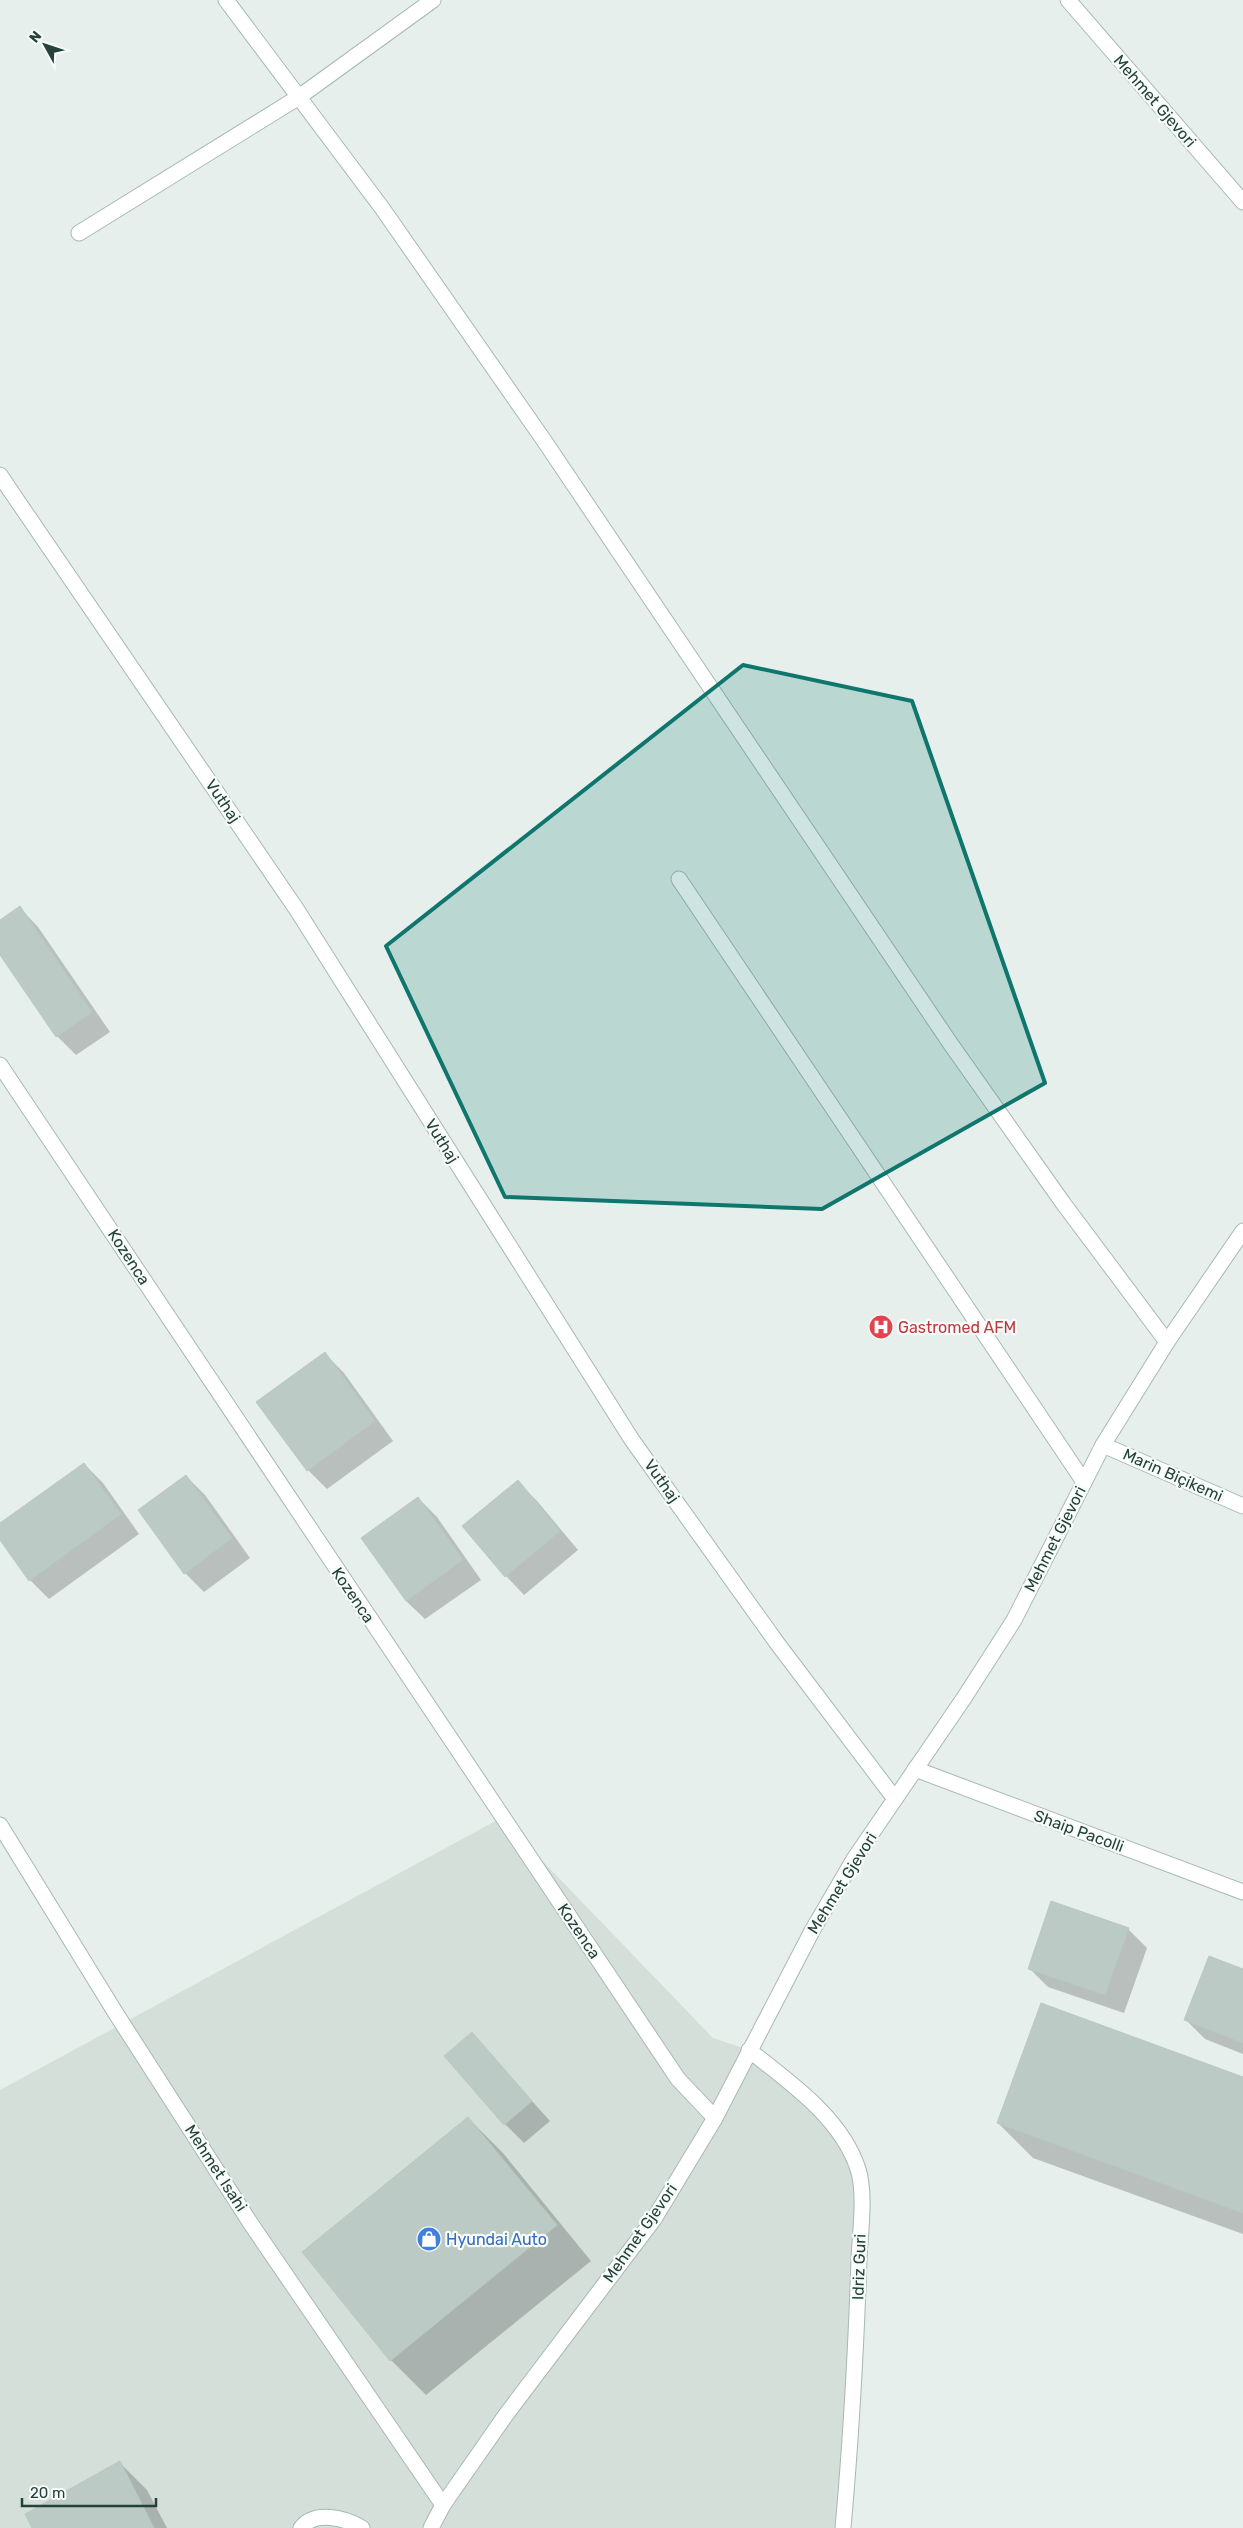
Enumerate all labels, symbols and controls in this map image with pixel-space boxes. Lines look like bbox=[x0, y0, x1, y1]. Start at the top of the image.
north arrow bbox=[20, 20, 70, 70]
text: N bbox=[26, 28, 45, 46]
street label: Mehmet Gjevori bbox=[1110, 51, 1200, 151]
street label: Vuthaj bbox=[202, 776, 244, 826]
street label: Vuthaj bbox=[421, 1115, 463, 1167]
street label: Kozenca bbox=[104, 1226, 154, 1288]
hospital icon: Gastromed AFM bbox=[868, 1314, 894, 1340]
place label: Gastromed AFM bbox=[898, 1318, 1016, 1337]
street label: Marin Biçikemi bbox=[1120, 1445, 1226, 1505]
street label: Vuthaj bbox=[640, 1456, 684, 1506]
street label: Mehmet Gjevori bbox=[1020, 1483, 1090, 1595]
street label: Kozenca bbox=[328, 1564, 378, 1626]
street label: Shaip Pacolli bbox=[1031, 1806, 1127, 1856]
street label: Mehmet Gjevori bbox=[803, 1829, 881, 1937]
street label: Kozenca bbox=[554, 1900, 604, 1962]
street label: Mehmet Isahi bbox=[181, 2121, 251, 2215]
street label: Mehmet Gjevori bbox=[599, 2180, 681, 2286]
shop icon: Hyundai Auto bbox=[416, 2226, 442, 2252]
place label: Hyundai Auto bbox=[446, 2230, 547, 2249]
street label: Idriz Guri bbox=[848, 2233, 870, 2301]
scale bar bbox=[22, 2476, 156, 2508]
text: 20 m bbox=[30, 2484, 65, 2502]

